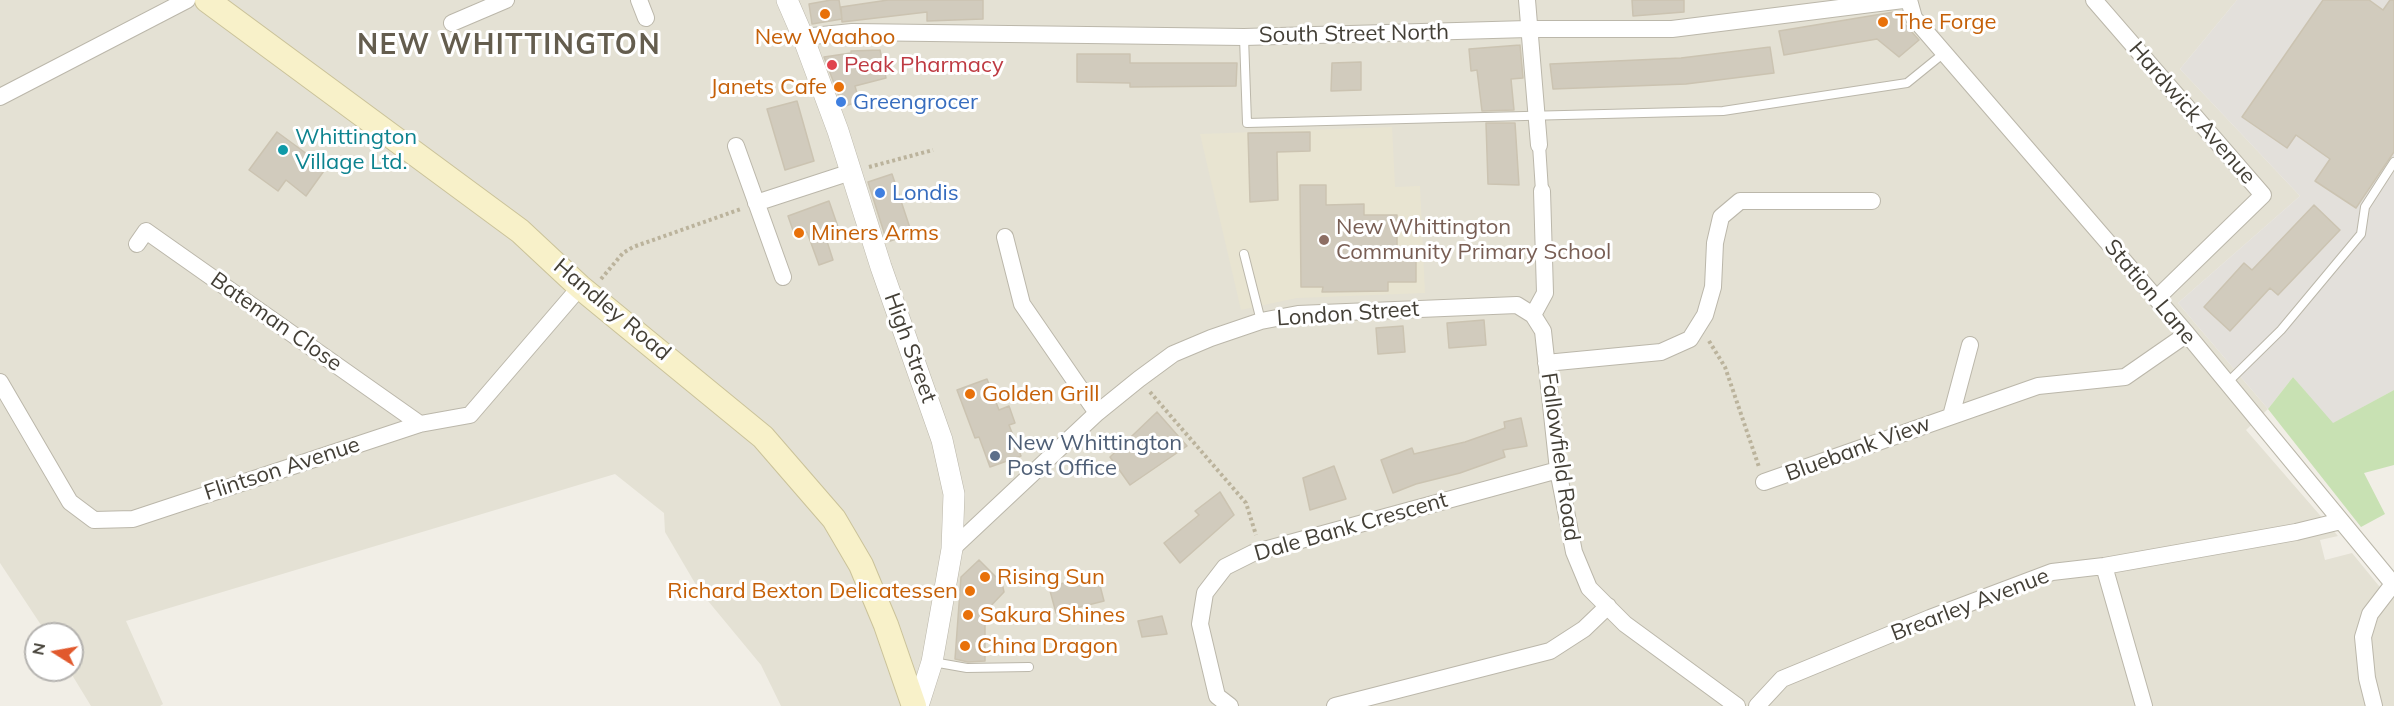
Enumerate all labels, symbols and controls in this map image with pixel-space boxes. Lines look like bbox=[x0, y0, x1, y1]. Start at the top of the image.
marker: New Waahoo bbox=[818, 7, 832, 21]
place label: The Forge bbox=[1895, 9, 1996, 35]
marker: The Forge bbox=[1876, 15, 1890, 29]
street label: South Street North bbox=[1259, 19, 1449, 49]
place label: New Waahoo bbox=[755, 24, 895, 50]
district label: NEW WHITTINGTON bbox=[357, 29, 661, 63]
street label: Hardwick Avenue bbox=[2123, 36, 2261, 190]
place label: Peak Pharmacy bbox=[844, 52, 1004, 78]
marker: Peak Pharmacy bbox=[825, 58, 839, 72]
place label: Janets Cafe bbox=[710, 74, 827, 100]
marker: Janets Cafe bbox=[832, 80, 846, 94]
place label: Greengrocer bbox=[853, 89, 978, 115]
marker: Greengrocer bbox=[834, 95, 848, 109]
place label: Whittington Village Ltd. bbox=[295, 124, 417, 176]
marker: Whittington Village Ltd. bbox=[276, 143, 290, 157]
place label: Londis bbox=[892, 180, 959, 206]
marker: Londis bbox=[873, 186, 887, 200]
place label: New Whittington Community Primary School bbox=[1336, 214, 1611, 266]
place label: Miners Arms bbox=[811, 220, 939, 246]
marker: Miners Arms bbox=[792, 226, 806, 240]
marker: New Whittington Community Primary School bbox=[1317, 233, 1331, 247]
street label: Station Lane bbox=[2099, 234, 2201, 350]
street label: Handley Road bbox=[548, 253, 676, 367]
street label: Bateman Close bbox=[205, 267, 347, 377]
street label: High Street bbox=[878, 290, 942, 406]
street label: London Street bbox=[1276, 296, 1420, 332]
street label: Fallowfield Road bbox=[1535, 371, 1585, 543]
place label: Golden Grill bbox=[982, 381, 1099, 407]
marker: Golden Grill bbox=[963, 387, 977, 401]
street label: Bluebank View bbox=[1782, 410, 1934, 488]
place label: New Whittington Post Office bbox=[1007, 430, 1182, 482]
street label: Flintson Avenue bbox=[201, 431, 363, 507]
marker: New Whittington Post Office bbox=[988, 449, 1002, 463]
street label: Dale Bank Crescent bbox=[1251, 487, 1451, 567]
street label: Brearley Avenue bbox=[1887, 563, 2053, 647]
place label: Rising Sun bbox=[997, 564, 1105, 590]
marker: Rising Sun bbox=[978, 570, 992, 584]
place label: Richard Bexton Delicatessen bbox=[667, 578, 958, 604]
marker: Richard Bexton Delicatessen bbox=[963, 584, 977, 598]
place label: Sakura Shines bbox=[980, 602, 1125, 628]
marker: Sakura Shines bbox=[961, 608, 975, 622]
north arrow bbox=[24, 622, 84, 682]
place label: China Dragon bbox=[977, 633, 1118, 659]
marker: China Dragon bbox=[958, 639, 972, 653]
text: N bbox=[27, 641, 49, 657]

